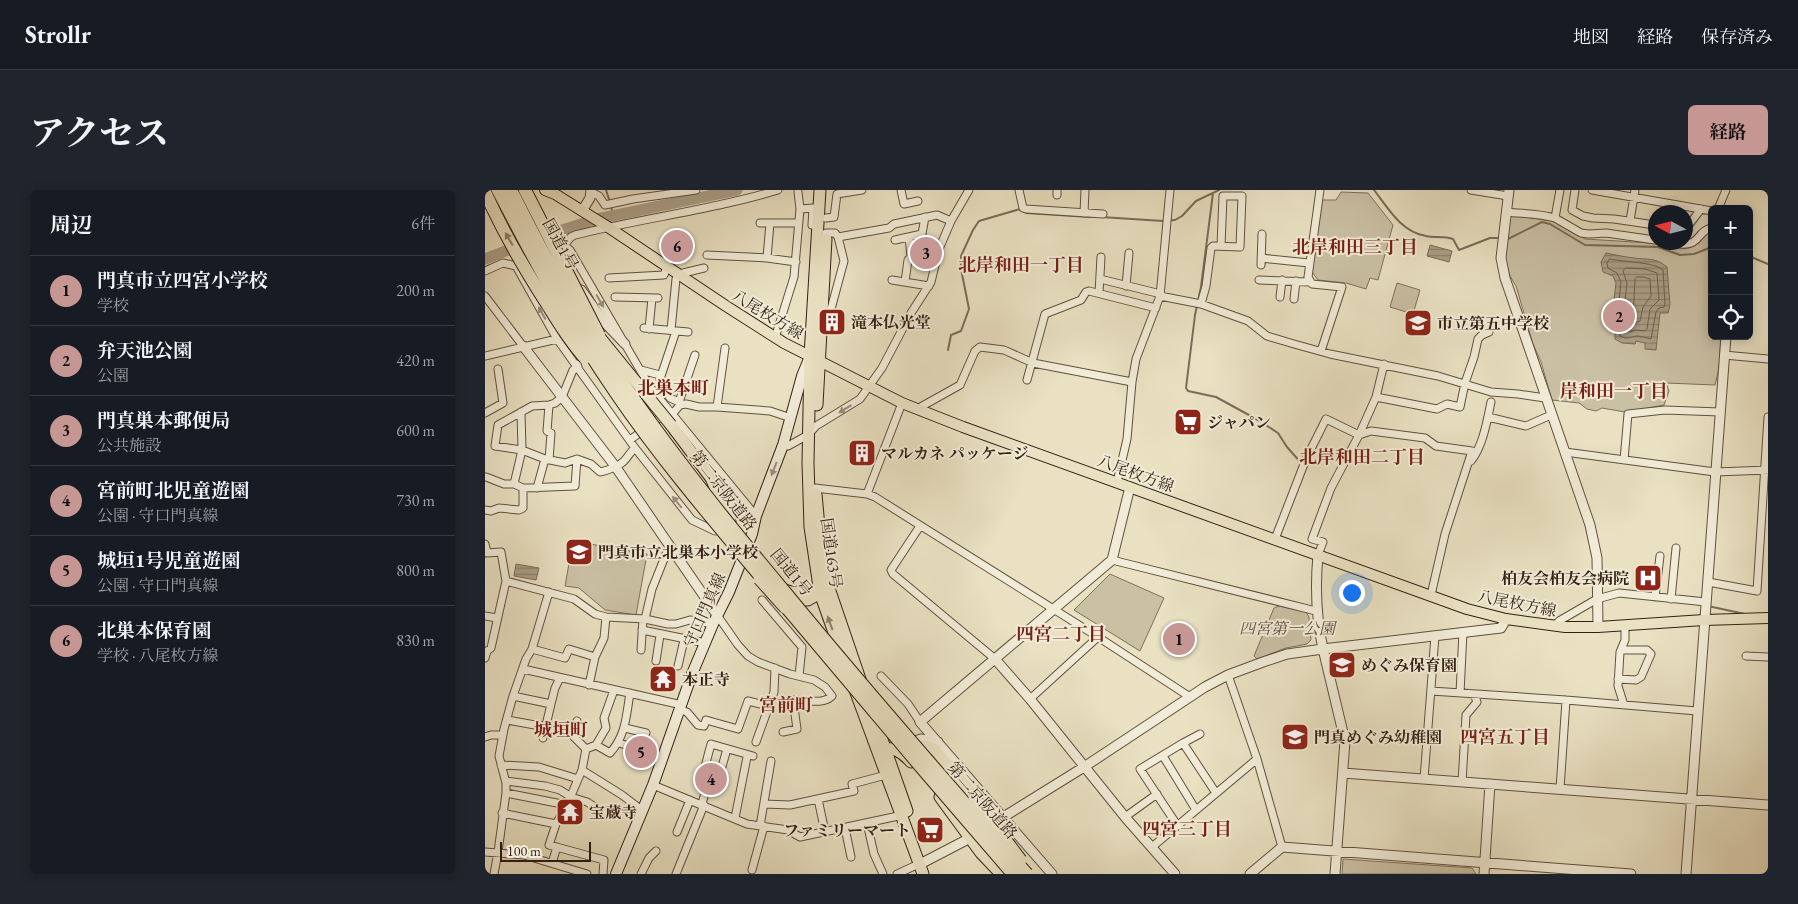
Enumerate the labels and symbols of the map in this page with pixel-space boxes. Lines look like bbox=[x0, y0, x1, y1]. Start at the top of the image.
north arrow bbox=[1648, 205, 1693, 250]
street label: 国道1号 bbox=[538, 215, 583, 274]
pin: 6 bbox=[661, 227, 693, 265]
one-way arrow bbox=[504, 233, 513, 246]
pin: 3 bbox=[910, 234, 942, 272]
district label: 北岸和田三丁目 bbox=[1292, 235, 1418, 258]
district label: 北岸和田一丁目 bbox=[958, 253, 1084, 276]
street label: 八尾枚方線 bbox=[728, 285, 807, 344]
one-way arrow bbox=[596, 294, 604, 309]
pin: 2 bbox=[1603, 297, 1635, 335]
one-way arrow bbox=[538, 305, 546, 320]
building icon: 滝本仏光堂 bbox=[817, 307, 847, 337]
school or university icon: 市立第五中学校 bbox=[1403, 308, 1433, 338]
place label: 滝本仏光堂 bbox=[851, 312, 931, 333]
place label: 市立第五中学校 bbox=[1437, 313, 1550, 334]
district label: 北巣本町 bbox=[637, 376, 709, 399]
district label: 岸和田一丁目 bbox=[1560, 379, 1668, 402]
one-way arrow bbox=[838, 404, 851, 413]
supermarket icon: ジャパン bbox=[1173, 407, 1203, 437]
place label: ジャパン bbox=[1207, 412, 1271, 433]
building icon: マルカネ パッケージ bbox=[847, 438, 877, 468]
place label: マルカネ パッケージ bbox=[881, 443, 1028, 464]
district label: 北岸和田二丁目 bbox=[1299, 445, 1425, 468]
street label: 第二京阪道路 bbox=[686, 446, 761, 535]
street label: 八尾枚方線 bbox=[1095, 450, 1177, 497]
one-way arrow bbox=[770, 462, 778, 477]
one-way arrow bbox=[672, 495, 683, 508]
street label: 国道163号 bbox=[816, 516, 847, 590]
school or university icon: 門真市立北巣本小学校 bbox=[564, 537, 594, 567]
place label: 門真市立北巣本小学校 bbox=[598, 542, 759, 563]
street label: 国道1号 bbox=[766, 544, 817, 601]
hospital icon: 柏友会柏友会病院 bbox=[1633, 563, 1663, 593]
place label: 柏友会柏友会病院 bbox=[1501, 568, 1629, 589]
street label: 守口門真線 bbox=[679, 569, 730, 651]
your location bbox=[1339, 580, 1365, 606]
street label: 八尾枚方線 bbox=[1476, 586, 1558, 621]
one-way arrow bbox=[826, 615, 834, 630]
park label: 四宮第一公園 bbox=[1239, 618, 1338, 639]
pin: 1 bbox=[1163, 620, 1195, 658]
district label: 四宮二丁目 bbox=[1016, 622, 1106, 645]
school or university icon: めぐみ保育園 bbox=[1327, 650, 1357, 680]
place label: めぐみ保育園 bbox=[1361, 655, 1457, 676]
temple icon: 本正寺 bbox=[648, 664, 678, 694]
place label: 本正寺 bbox=[682, 669, 730, 690]
district label: 宮前町 bbox=[759, 693, 813, 716]
district label: 城垣町 bbox=[534, 718, 588, 741]
school or university icon: 門真めぐみ幼稚園 bbox=[1280, 722, 1310, 752]
district label: 四宮五丁目 bbox=[1460, 725, 1550, 748]
place label: 門真めぐみ幼稚園 bbox=[1314, 727, 1442, 748]
pin: 5 bbox=[625, 733, 657, 771]
street label: 第二京阪道路 bbox=[943, 757, 1022, 843]
pin: 4 bbox=[695, 760, 727, 798]
temple icon: 宝蔵寺 bbox=[555, 797, 585, 827]
place label: 宝蔵寺 bbox=[589, 802, 637, 823]
supermarket icon: ファミリーマート bbox=[915, 815, 945, 845]
district label: 四宮三丁目 bbox=[1142, 817, 1232, 840]
place label: ファミリーマート bbox=[783, 820, 911, 841]
scale bar bbox=[500, 839, 591, 862]

